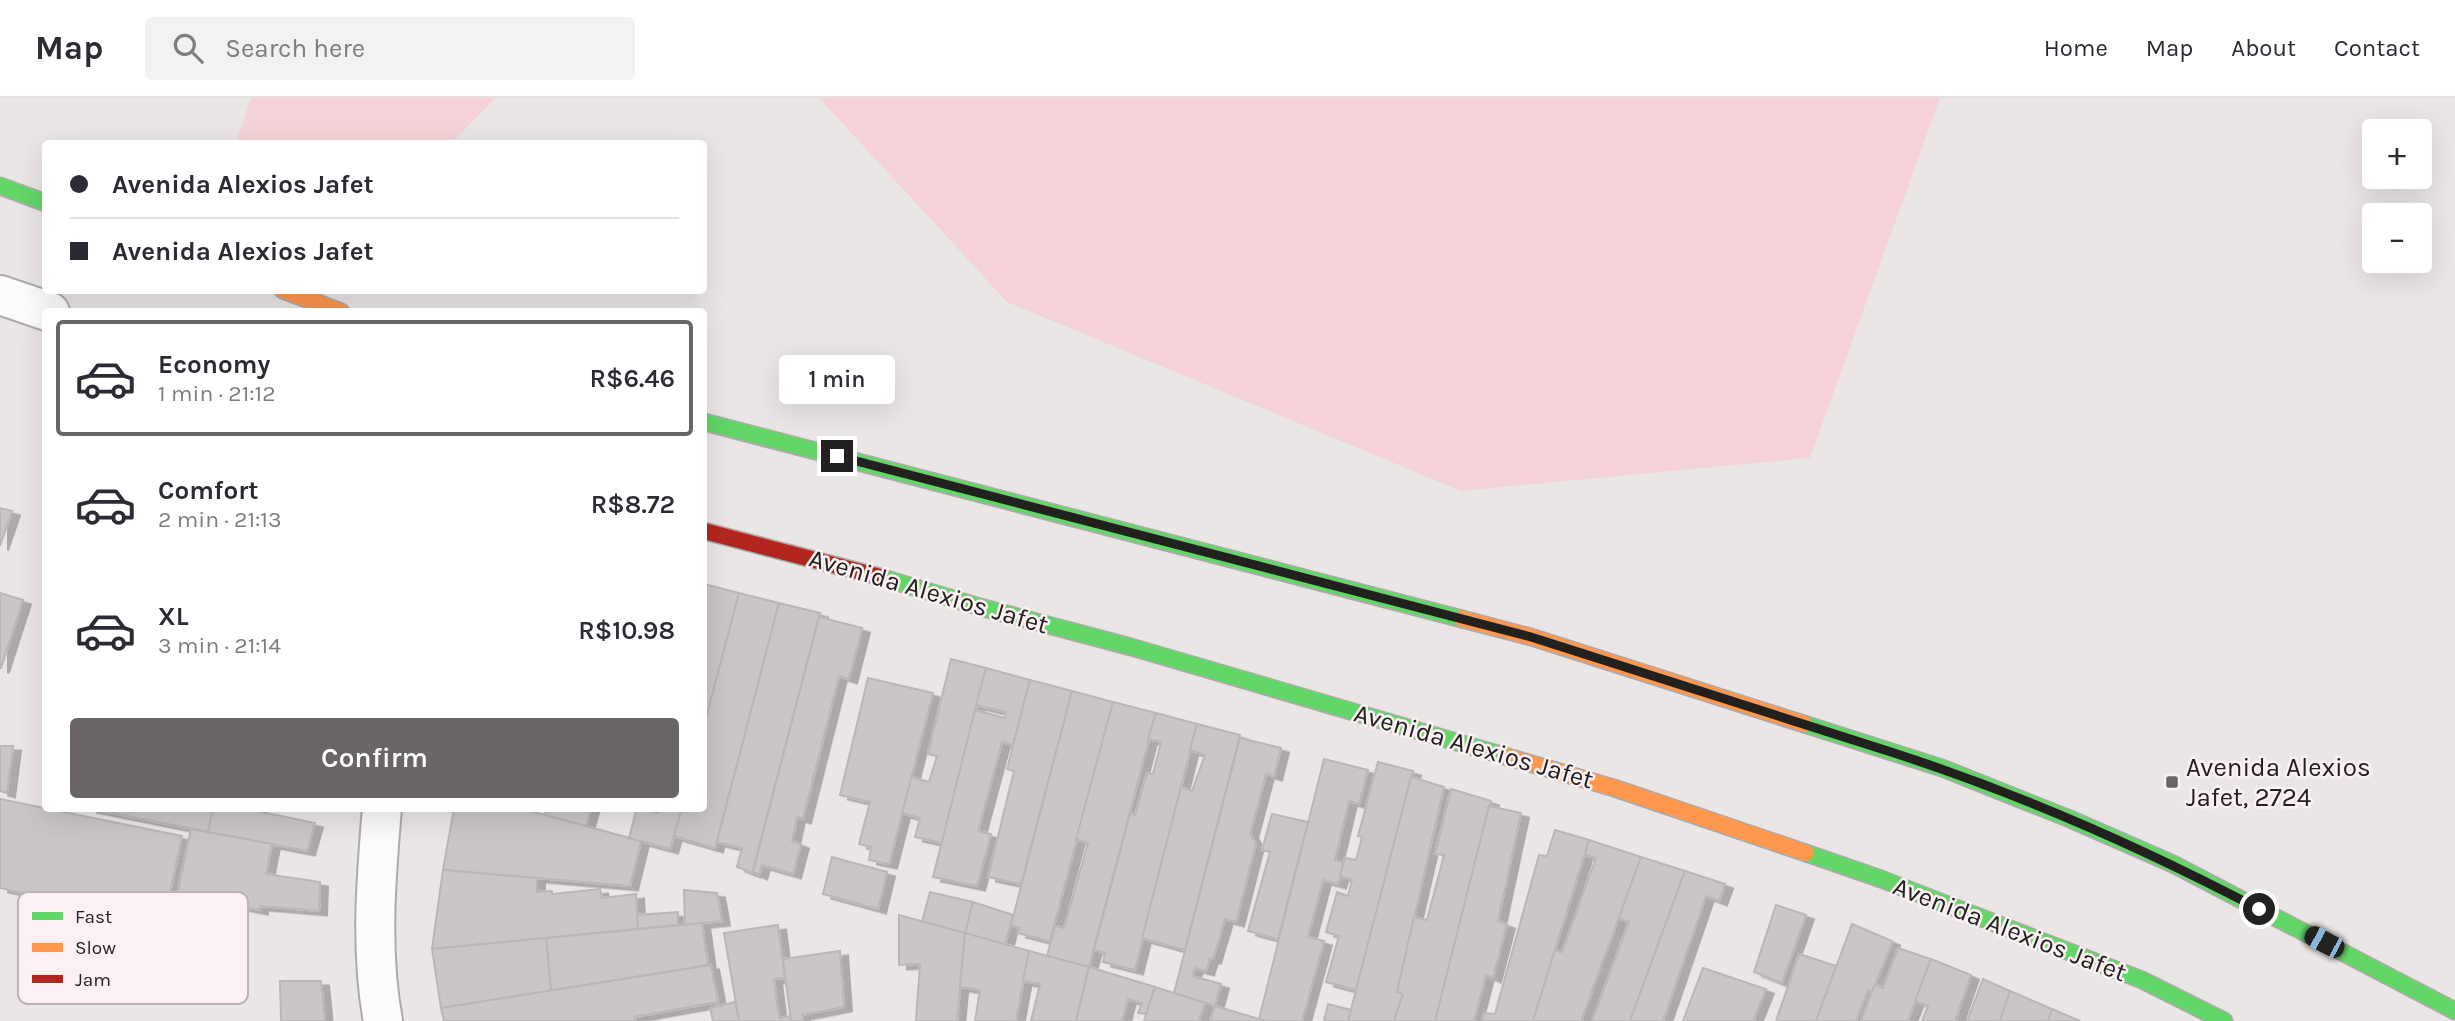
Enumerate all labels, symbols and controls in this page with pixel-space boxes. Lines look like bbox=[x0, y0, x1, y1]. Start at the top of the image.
search box bbox=[145, 17, 635, 80]
text: Map bbox=[35, 29, 103, 67]
icon: search bbox=[169, 29, 207, 67]
text: Search here bbox=[225, 33, 365, 64]
text: Home bbox=[2044, 34, 2108, 62]
text: Map bbox=[2146, 34, 2193, 62]
text: About bbox=[2231, 34, 2296, 62]
text: Contact bbox=[2334, 34, 2420, 62]
map controls bbox=[2362, 119, 2432, 273]
button: + bbox=[2362, 119, 2432, 189]
text: Avenida Alexios Jafet bbox=[112, 169, 374, 200]
button: − bbox=[2362, 203, 2432, 273]
text: Avenida Alexios Jafet bbox=[112, 236, 374, 267]
icon: car bbox=[74, 347, 137, 410]
text: Economy bbox=[158, 349, 270, 380]
callout: 1 min bbox=[779, 354, 895, 404]
text: R$6.46 bbox=[589, 363, 675, 394]
text: 1 min bbox=[808, 366, 866, 393]
text: 1 min · 21:12 bbox=[158, 380, 276, 407]
route end bbox=[821, 440, 853, 472]
icon: car bbox=[74, 473, 137, 536]
text: Comfort bbox=[158, 475, 259, 506]
text: R$8.72 bbox=[591, 489, 675, 520]
text: 2 min · 21:13 bbox=[158, 506, 282, 533]
street label: Avenida Alexios Jafet bbox=[806, 542, 1052, 641]
icon: car bbox=[74, 599, 137, 662]
text: XL bbox=[158, 601, 189, 632]
text: R$10.98 bbox=[578, 615, 675, 646]
text: 3 min · 21:14 bbox=[158, 632, 281, 659]
street label: Avenida Alexios Jafet bbox=[1351, 697, 1597, 796]
button: Confirm bbox=[70, 718, 679, 798]
place label: Avenida Alexios Jafet, 2724 bbox=[2186, 752, 2371, 813]
marker: Avenida Alexios Jafet, 2724 bbox=[2164, 774, 2180, 790]
street label: Avenida Alexios Jafet bbox=[1889, 871, 2131, 988]
legend bbox=[18, 892, 248, 1004]
route start bbox=[2243, 893, 2275, 925]
text: Fast bbox=[75, 906, 112, 928]
car bbox=[2301, 923, 2348, 961]
text: Slow bbox=[75, 937, 116, 959]
text: Jam bbox=[75, 969, 111, 991]

